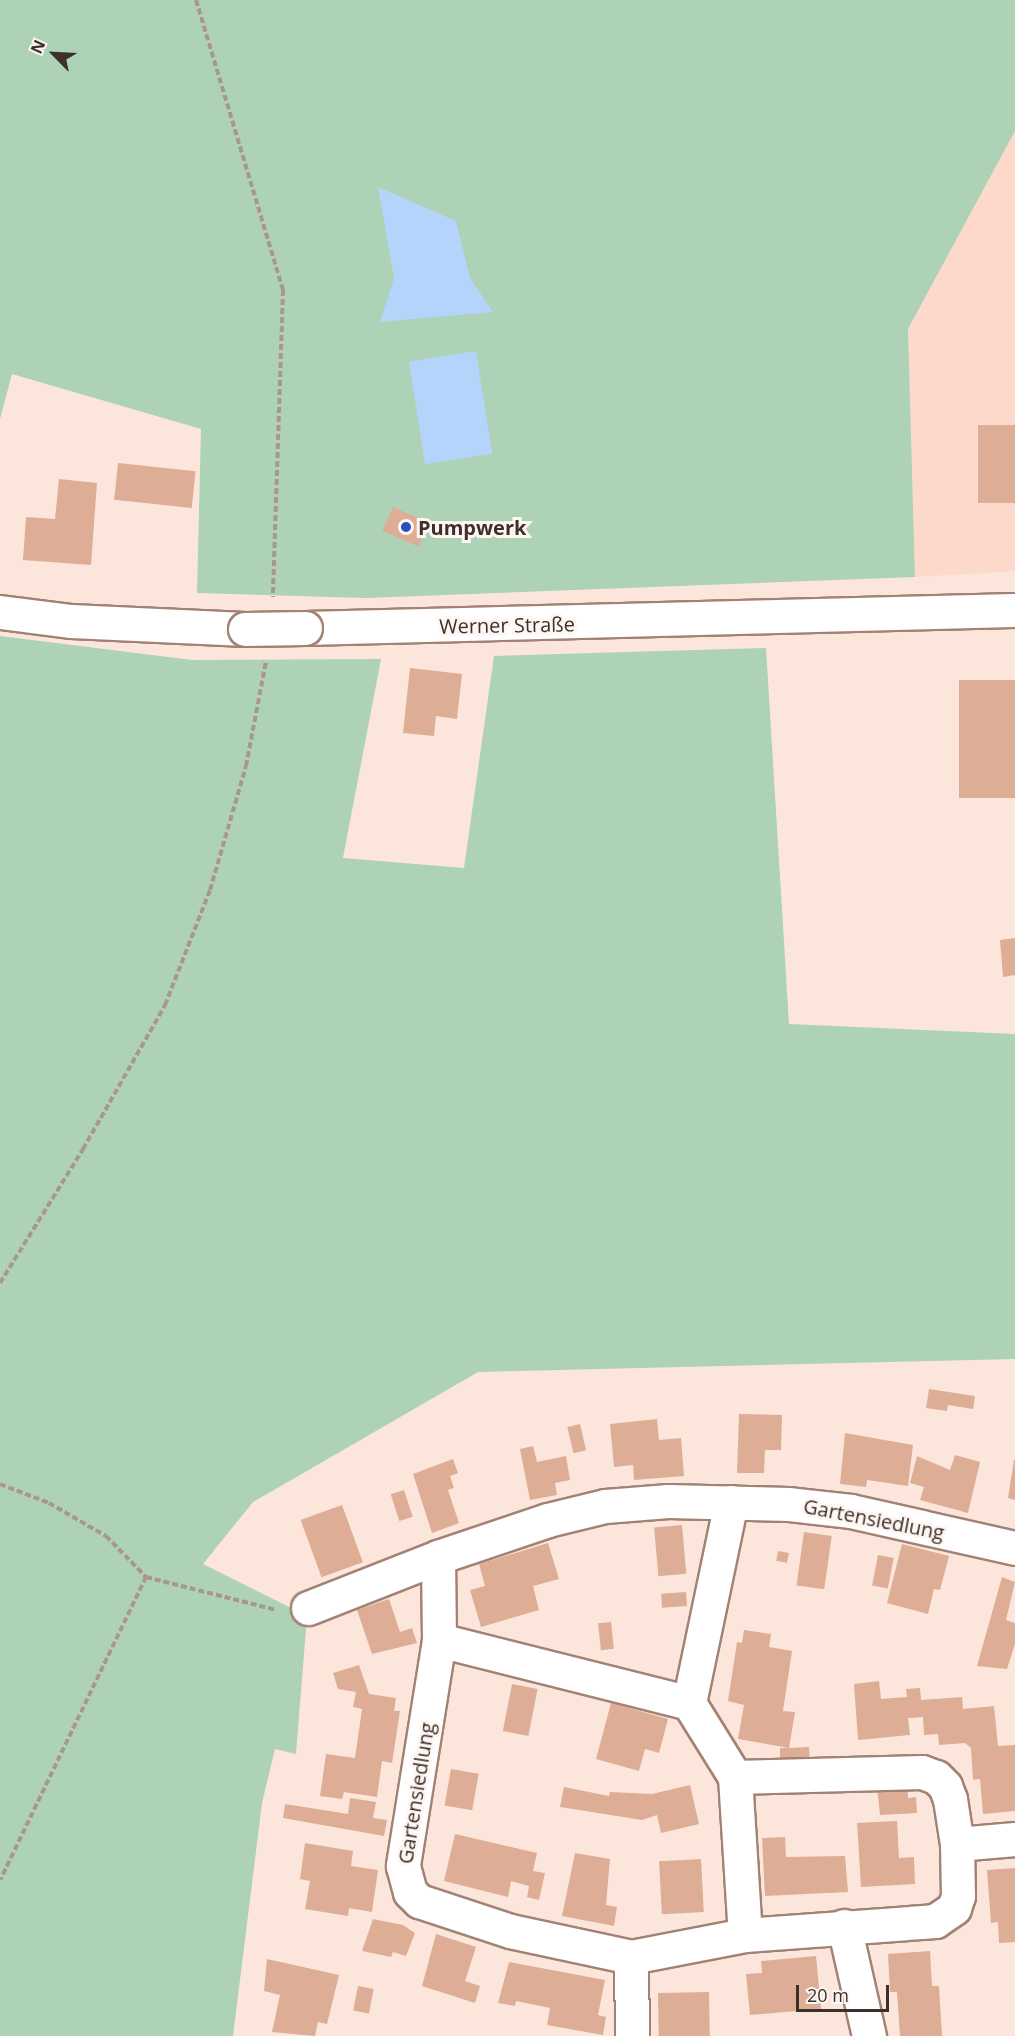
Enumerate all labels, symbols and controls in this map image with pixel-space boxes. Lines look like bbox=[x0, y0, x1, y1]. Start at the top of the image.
north arrow bbox=[24, 24, 84, 84]
text: N bbox=[25, 36, 50, 57]
place label: Pumpwerk bbox=[418, 515, 526, 539]
marker: Pumpwerk bbox=[399, 520, 413, 534]
street label: Werner Straße bbox=[439, 612, 575, 638]
street label: Gartensiedlung bbox=[802, 1494, 946, 1544]
street label: Gartensiedlung bbox=[393, 1721, 439, 1865]
scale bar bbox=[799, 1973, 892, 2011]
text: 20 m bbox=[807, 1983, 849, 2007]

